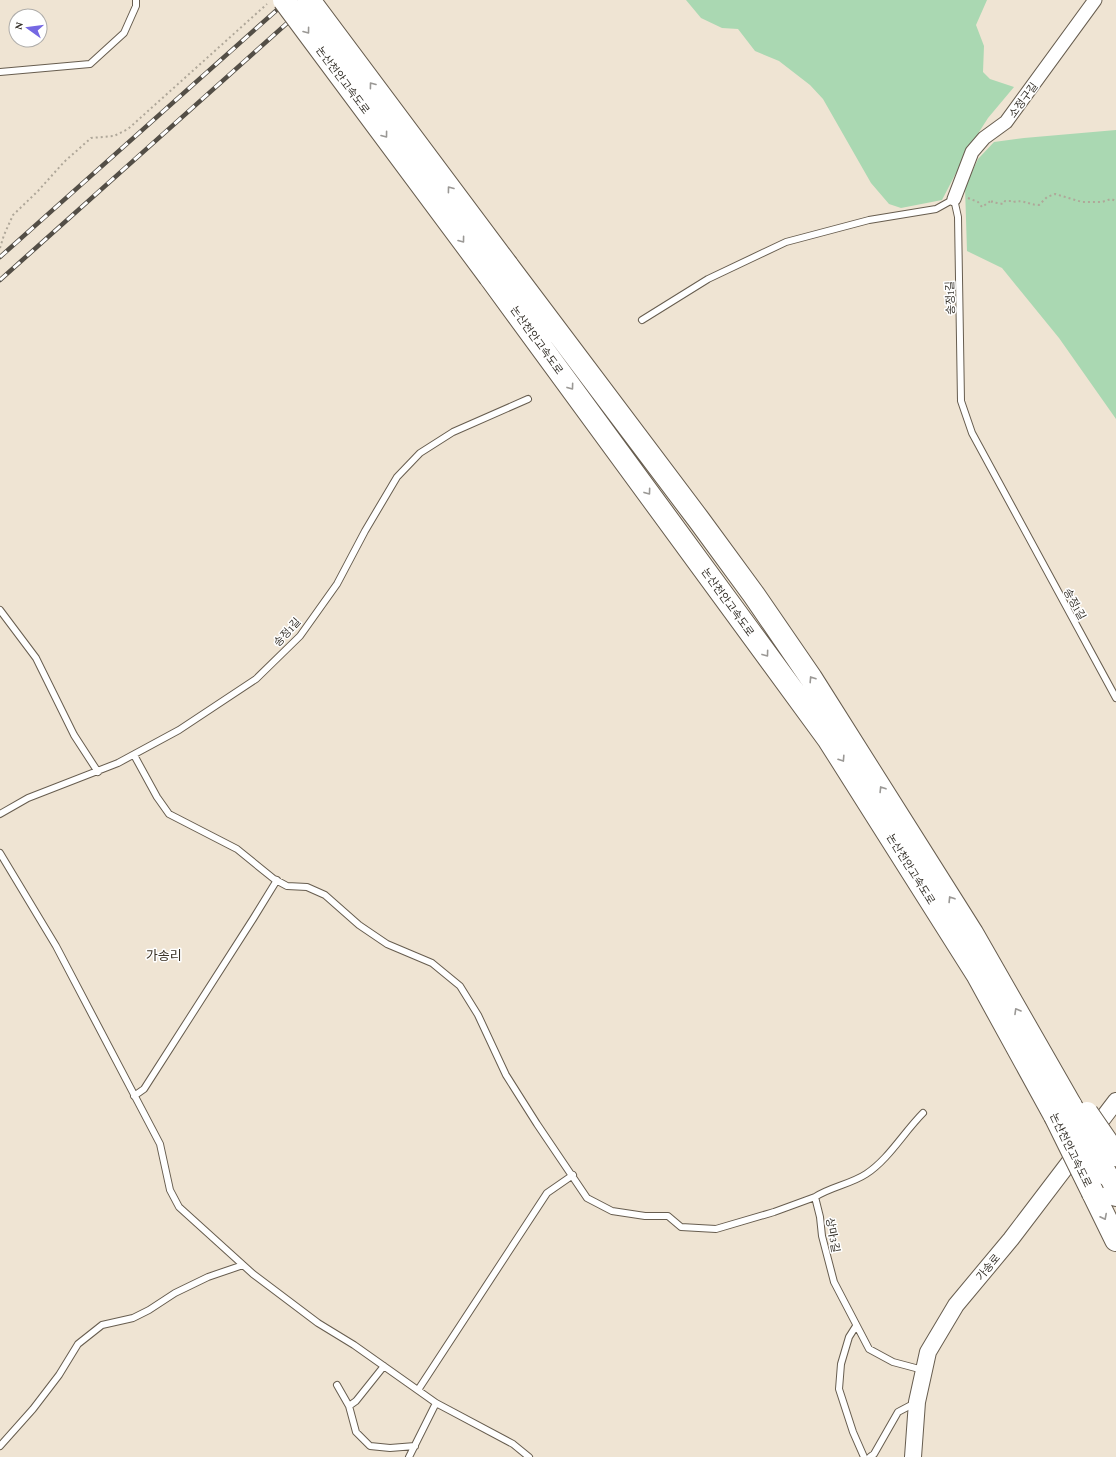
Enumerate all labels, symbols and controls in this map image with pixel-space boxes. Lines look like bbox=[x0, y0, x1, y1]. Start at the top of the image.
north arrow bbox=[8, 8, 48, 48]
text: N bbox=[12, 20, 25, 31]
one-way arrow bbox=[302, 27, 309, 34]
street label: 논산천안고속도로 bbox=[314, 44, 372, 116]
street label: 소정구길 bbox=[1006, 80, 1040, 120]
one-way arrow bbox=[370, 82, 377, 89]
one-way arrow bbox=[380, 131, 387, 138]
one-way arrow bbox=[447, 186, 455, 193]
one-way arrow bbox=[458, 235, 465, 242]
street label: 송정1길 bbox=[943, 281, 957, 315]
street label: 논산천안고속도로 bbox=[508, 304, 566, 376]
one-way arrow bbox=[566, 383, 573, 390]
one-way arrow bbox=[643, 488, 650, 495]
street label: 논산천안고속도로 bbox=[699, 566, 757, 638]
street label: 송정1길 bbox=[1062, 586, 1088, 622]
street label: 송정1길 bbox=[271, 615, 303, 649]
one-way arrow bbox=[761, 649, 768, 656]
one-way arrow bbox=[810, 677, 817, 684]
one-way arrow bbox=[837, 755, 844, 762]
one-way arrow bbox=[879, 786, 887, 793]
street label: 논산천안고속도로 bbox=[884, 831, 938, 907]
one-way arrow bbox=[948, 896, 956, 903]
district label: 가송리 bbox=[146, 948, 182, 963]
one-way arrow bbox=[1014, 1008, 1021, 1015]
street label: 논산천안고속도로 bbox=[1048, 1111, 1094, 1189]
one-way arrow bbox=[1099, 1212, 1107, 1220]
street label: 상마3길 bbox=[824, 1216, 842, 1254]
street label: 가송로 bbox=[974, 1252, 1002, 1282]

